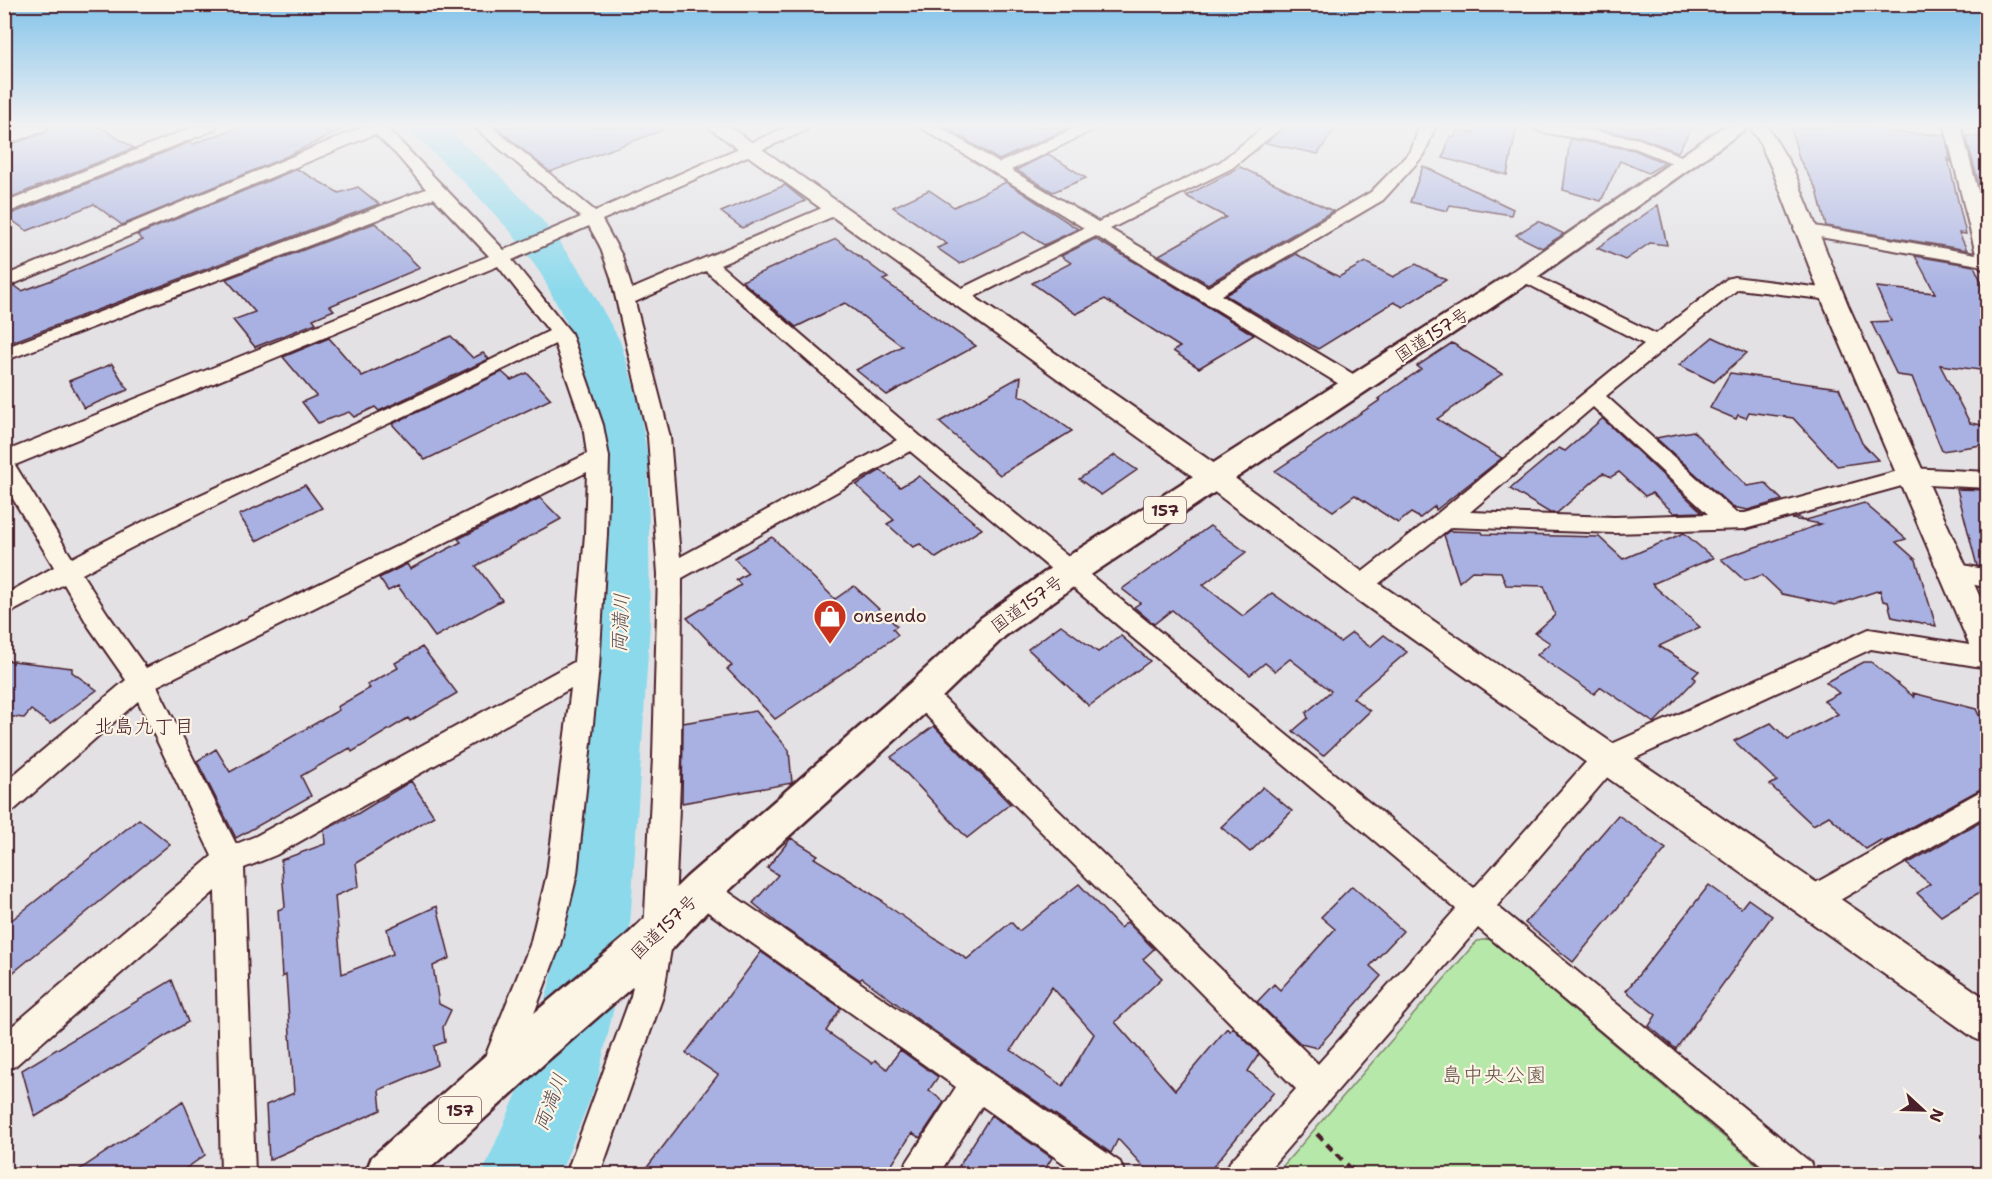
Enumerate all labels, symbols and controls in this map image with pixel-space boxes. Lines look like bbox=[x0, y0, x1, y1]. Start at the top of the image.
street label: 国道157号 bbox=[1390, 302, 1474, 368]
road number: 157 bbox=[1144, 497, 1186, 523]
street label: 国道157号 bbox=[986, 570, 1068, 638]
water label: 両満川 bbox=[605, 592, 635, 654]
shop icon: onsendo bbox=[812, 598, 848, 645]
place label: onsendo bbox=[853, 604, 927, 628]
district label: 北島九丁目 bbox=[94, 713, 194, 739]
street label: 国道157号 bbox=[625, 889, 703, 965]
park label: 島中央公園 bbox=[1442, 1061, 1547, 1089]
water label: 両満川 bbox=[527, 1069, 573, 1135]
north arrow bbox=[1893, 1080, 1953, 1140]
road number: 157 bbox=[439, 1097, 481, 1123]
text: N bbox=[1924, 1106, 1949, 1125]

